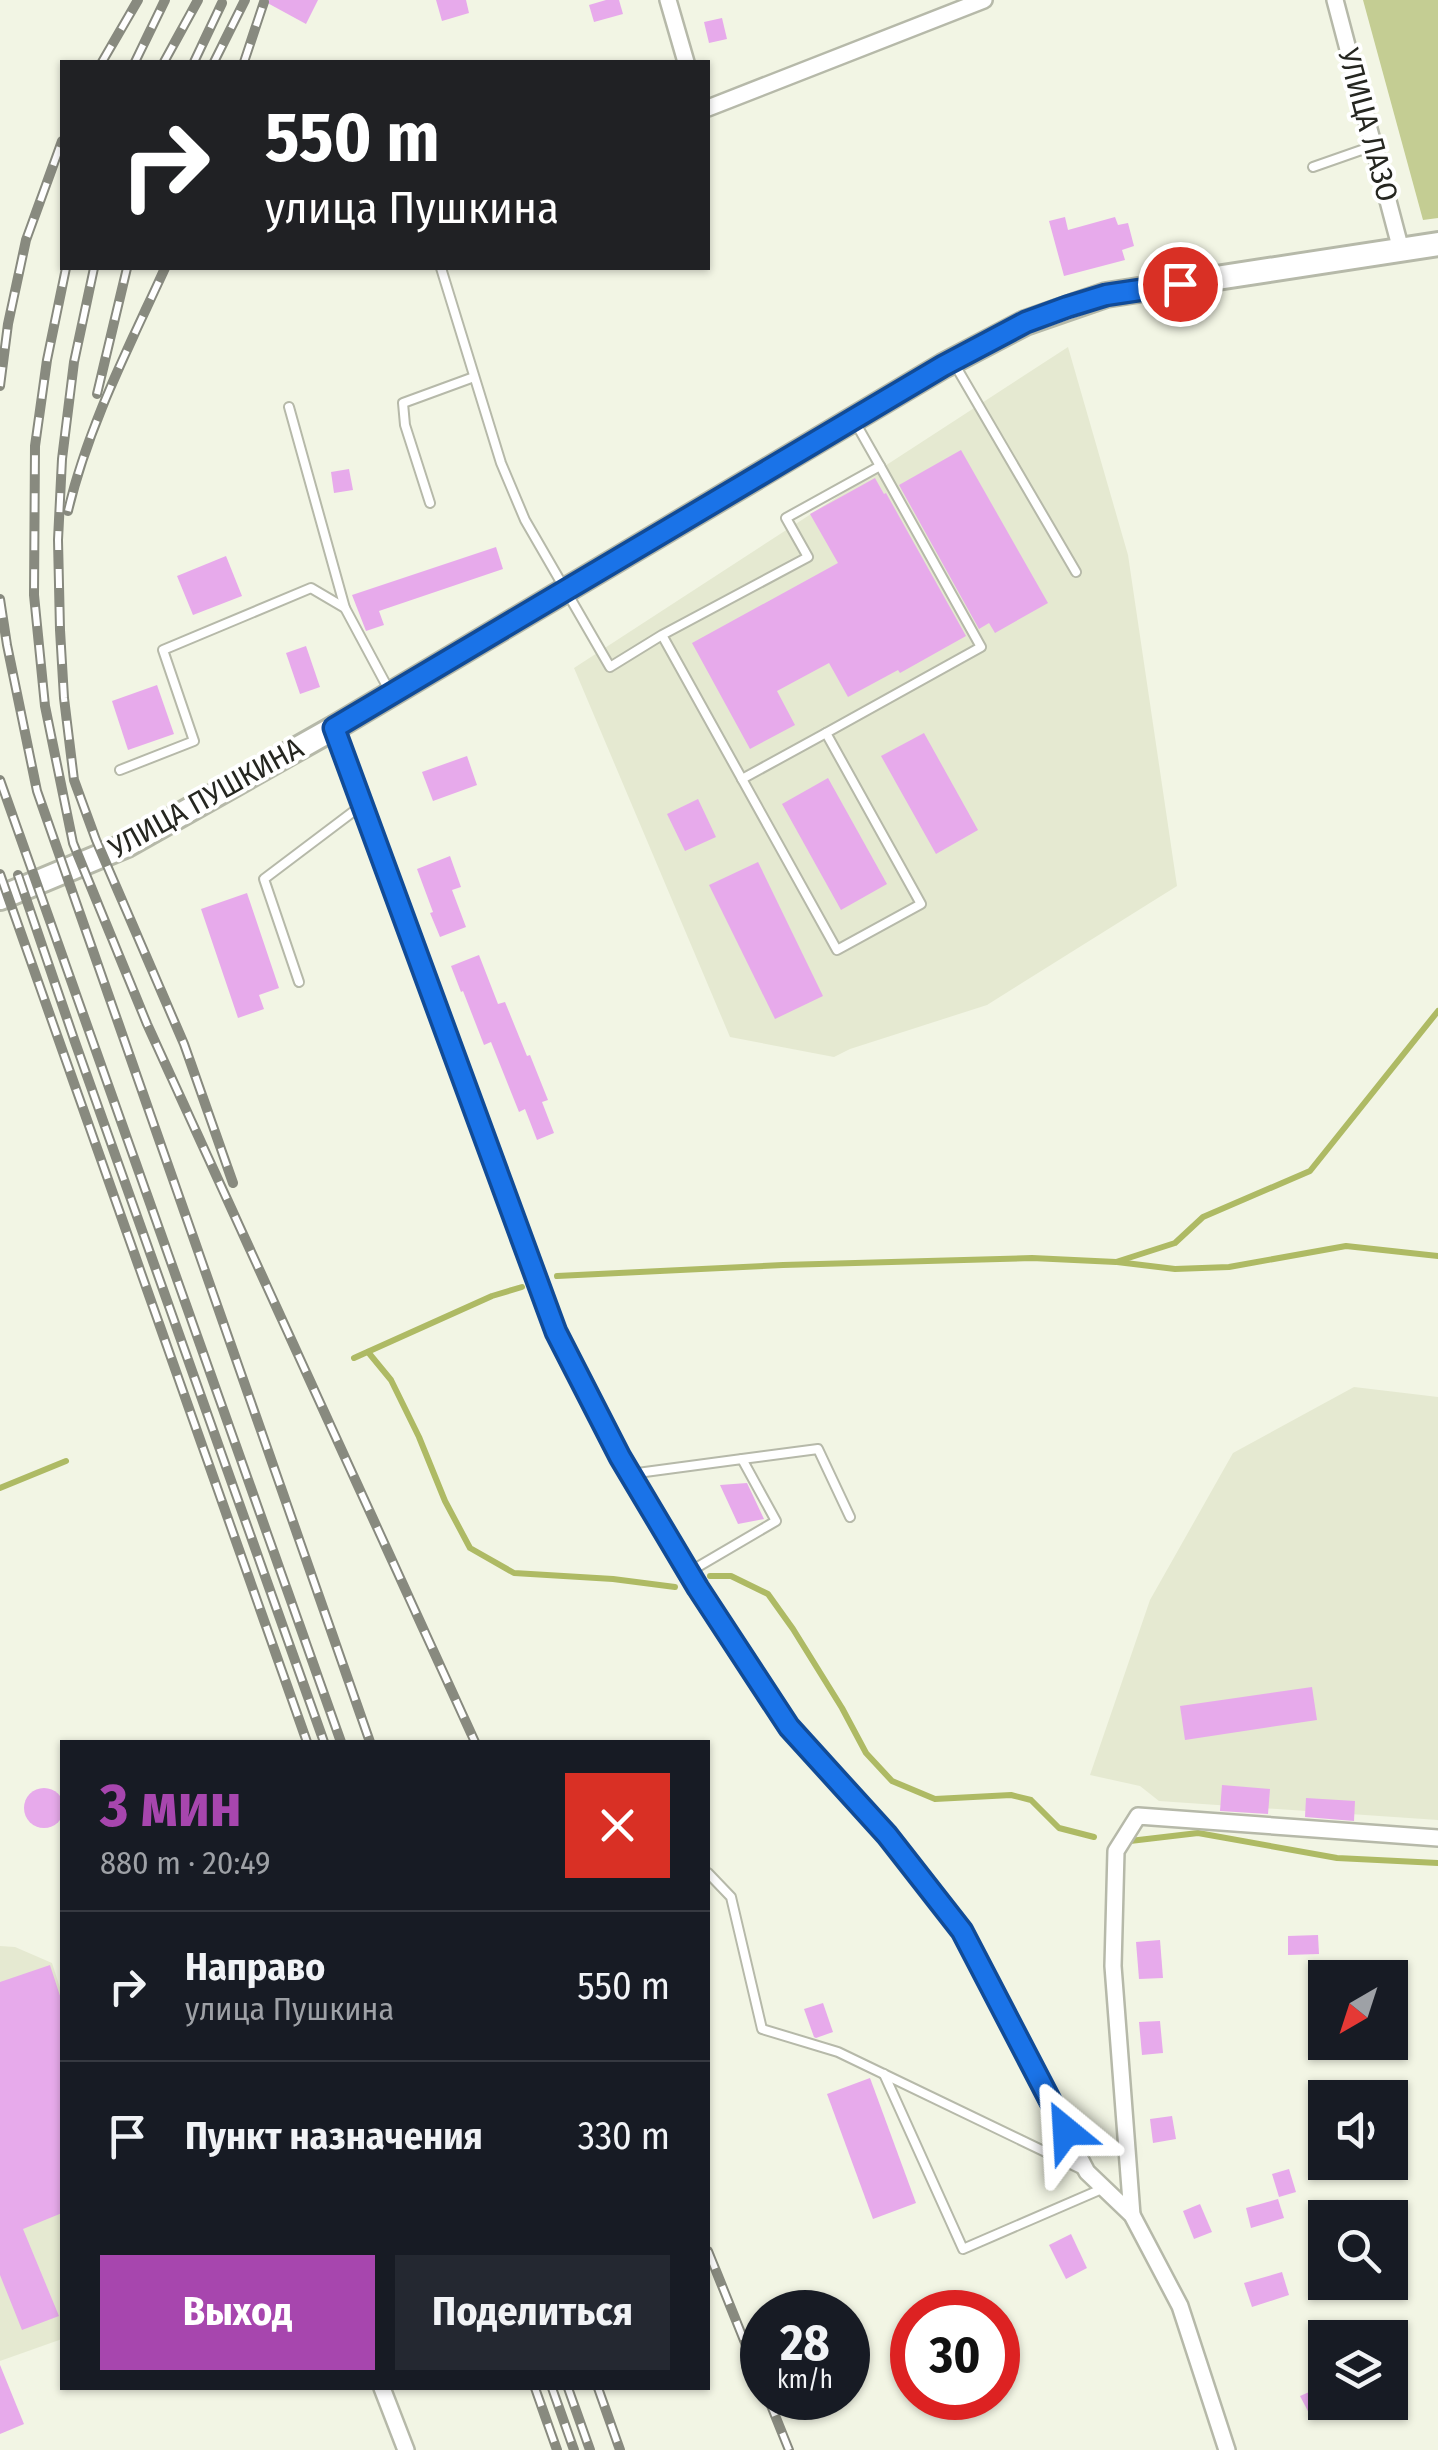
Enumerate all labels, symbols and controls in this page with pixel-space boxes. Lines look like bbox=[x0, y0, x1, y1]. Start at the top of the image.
street label: УЛИЦА ЛАЗО bbox=[1330, 43, 1406, 206]
text: 550 m bbox=[265, 96, 440, 180]
icon: right bbox=[100, 100, 230, 230]
text: улица Пушкина bbox=[265, 181, 559, 235]
pin bbox=[1138, 242, 1223, 327]
icon: arrive bbox=[1153, 257, 1208, 312]
street label: УЛИЦА ПУШКИНА bbox=[102, 730, 310, 867]
text: 3 мин bbox=[100, 1770, 242, 1842]
button: close bbox=[565, 1773, 670, 1878]
text: 880 m · 20:49 bbox=[100, 1844, 271, 1882]
text: Направо bbox=[185, 1944, 325, 1990]
icon: right bbox=[100, 1959, 155, 2014]
north arrow bbox=[1308, 1960, 1408, 2060]
map controls bbox=[1308, 1960, 1408, 2420]
text: 550 m bbox=[577, 1963, 670, 2009]
text: улица Пушкина bbox=[185, 1990, 394, 2028]
position arrow bbox=[1014, 2079, 1118, 2183]
button: sound bbox=[1308, 2080, 1408, 2180]
icon: arrive bbox=[100, 2109, 155, 2164]
text: Пункт назначения bbox=[185, 2113, 483, 2159]
text: 330 m bbox=[578, 2113, 670, 2159]
button: search bbox=[1308, 2200, 1408, 2300]
button: Выход bbox=[100, 2255, 375, 2370]
button: Поделиться bbox=[395, 2255, 670, 2370]
speed limit sign: 30 bbox=[890, 2290, 1020, 2420]
text: 28 bbox=[780, 2313, 830, 2373]
button: layers bbox=[1308, 2320, 1408, 2420]
text: km/h bbox=[777, 2365, 833, 2395]

